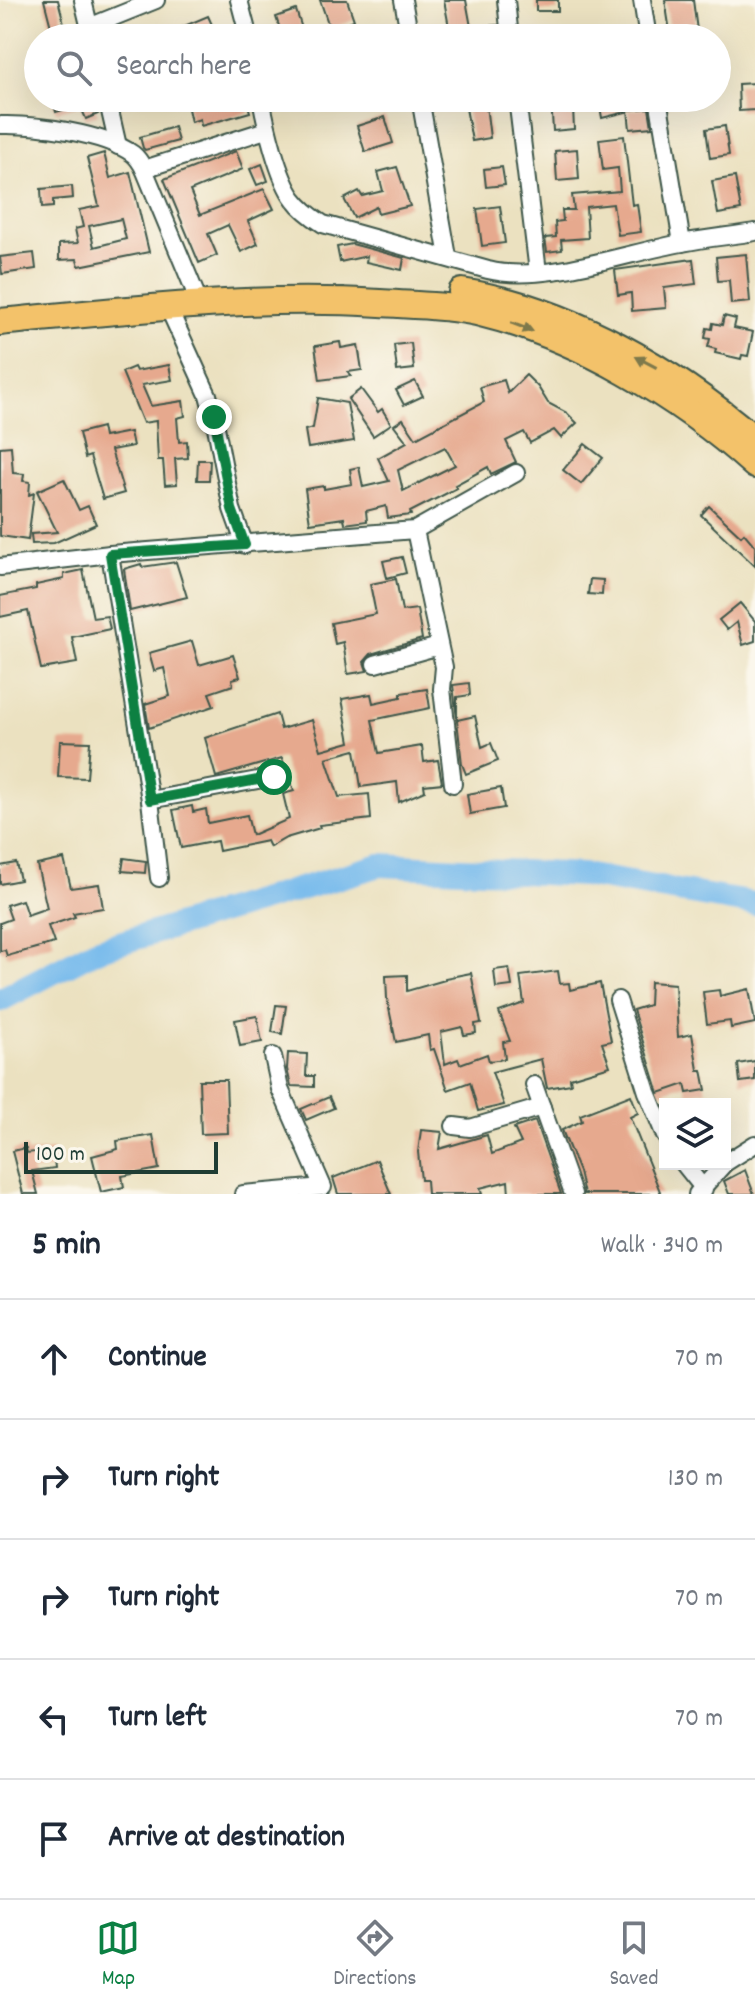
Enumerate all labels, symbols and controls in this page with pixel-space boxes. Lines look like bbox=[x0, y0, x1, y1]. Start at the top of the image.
search box bbox=[24, 24, 731, 112]
icon: search bbox=[52, 46, 96, 90]
text: Search here bbox=[116, 47, 252, 90]
one-way arrow bbox=[510, 321, 534, 334]
one-way arrow bbox=[635, 356, 658, 369]
route end bbox=[196, 399, 232, 435]
route start bbox=[256, 759, 292, 795]
map controls bbox=[659, 1098, 731, 1170]
button: layers bbox=[659, 1098, 731, 1170]
scale bar bbox=[24, 1138, 218, 1174]
text: 100 m bbox=[36, 1140, 85, 1171]
text: 5 min bbox=[32, 1222, 101, 1271]
text: Walk · 340 m bbox=[601, 1228, 723, 1265]
icon: ahead bbox=[32, 1337, 76, 1381]
text: Continue bbox=[108, 1338, 207, 1381]
text: 70 m bbox=[675, 1341, 723, 1378]
icon: right bbox=[32, 1457, 76, 1501]
text: Turn right bbox=[108, 1458, 219, 1501]
text: 130 m bbox=[668, 1461, 723, 1498]
icon: right bbox=[32, 1577, 76, 1621]
text: Turn right bbox=[108, 1578, 219, 1621]
text: 70 m bbox=[675, 1581, 723, 1618]
icon: left bbox=[32, 1697, 76, 1741]
text: Turn left bbox=[108, 1698, 207, 1741]
text: 70 m bbox=[675, 1701, 723, 1738]
icon: arrive bbox=[32, 1817, 76, 1861]
text: Arrive at destination bbox=[108, 1818, 345, 1861]
tab: Map bbox=[96, 1916, 140, 1995]
tab: Directions bbox=[333, 1916, 417, 1995]
tab: Saved bbox=[609, 1916, 659, 1995]

